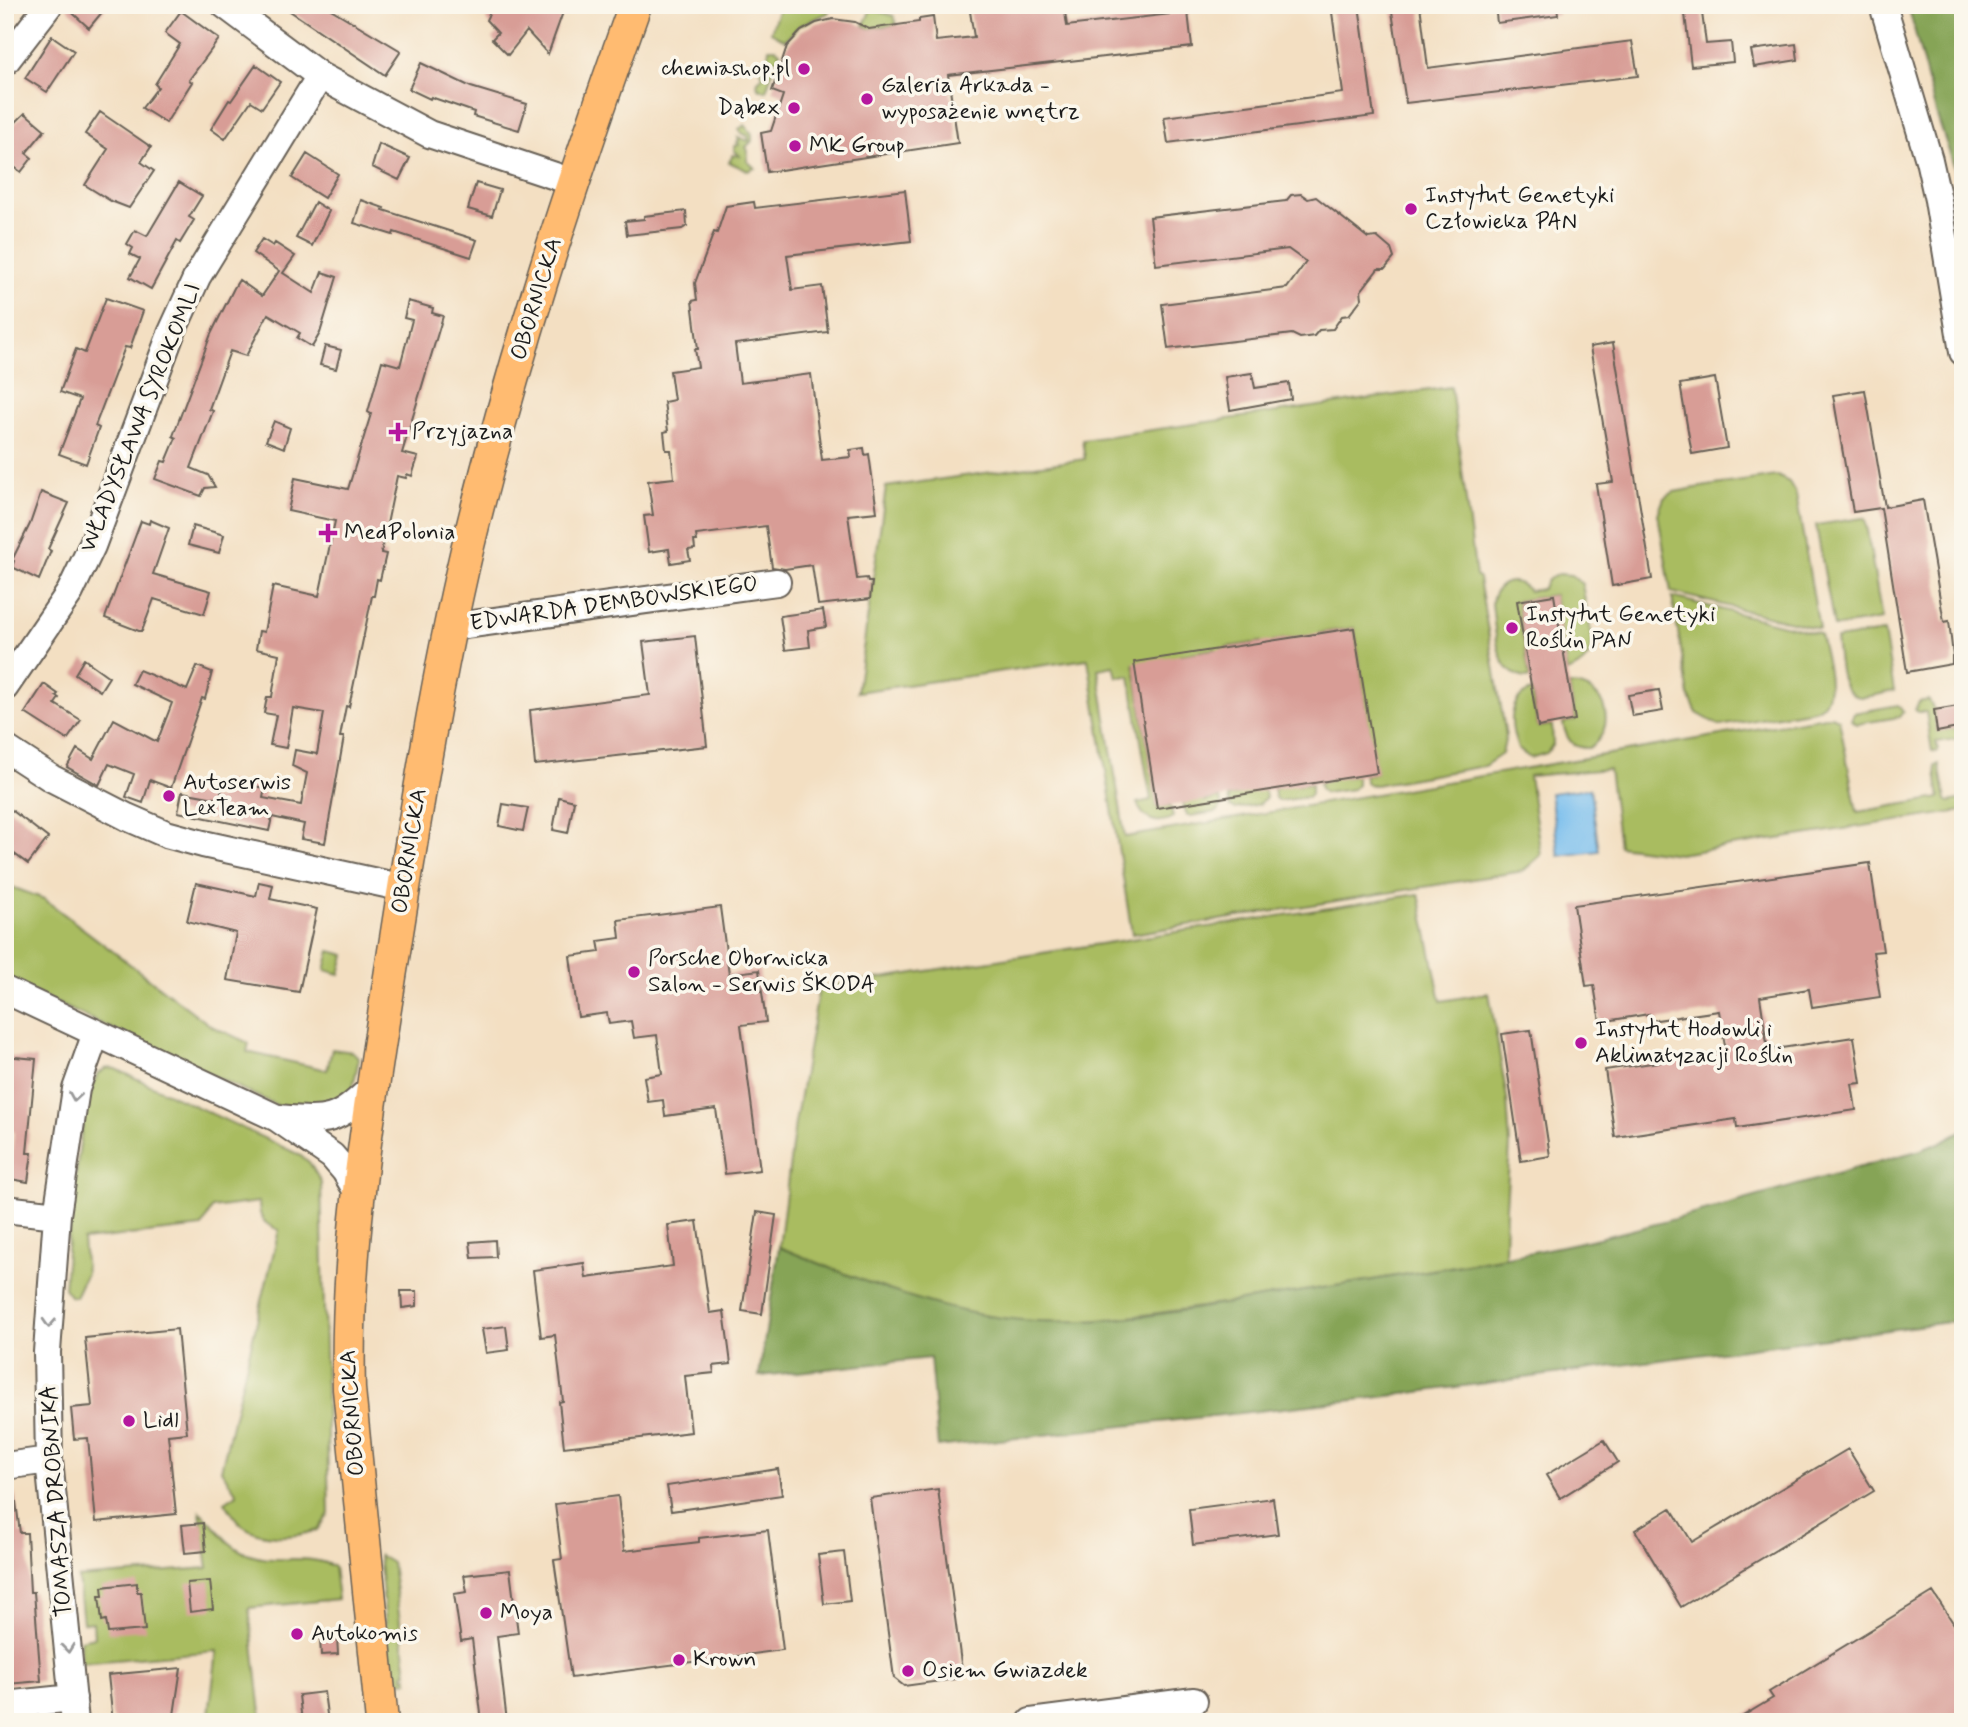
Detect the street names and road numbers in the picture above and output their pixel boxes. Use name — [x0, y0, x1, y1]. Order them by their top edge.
street label: OBORNICKA — [504, 234, 570, 364]
street label: WŁADYSŁAWA SYROKOMLI — [73, 279, 209, 557]
street label: EDWARDA DEMBOWSKIEGO — [468, 569, 760, 639]
street label: OBORNICKA — [385, 786, 435, 916]
street label: OBORNICKA — [334, 1349, 372, 1477]
street label: TOMASZA DROBNIKA — [34, 1384, 80, 1618]

